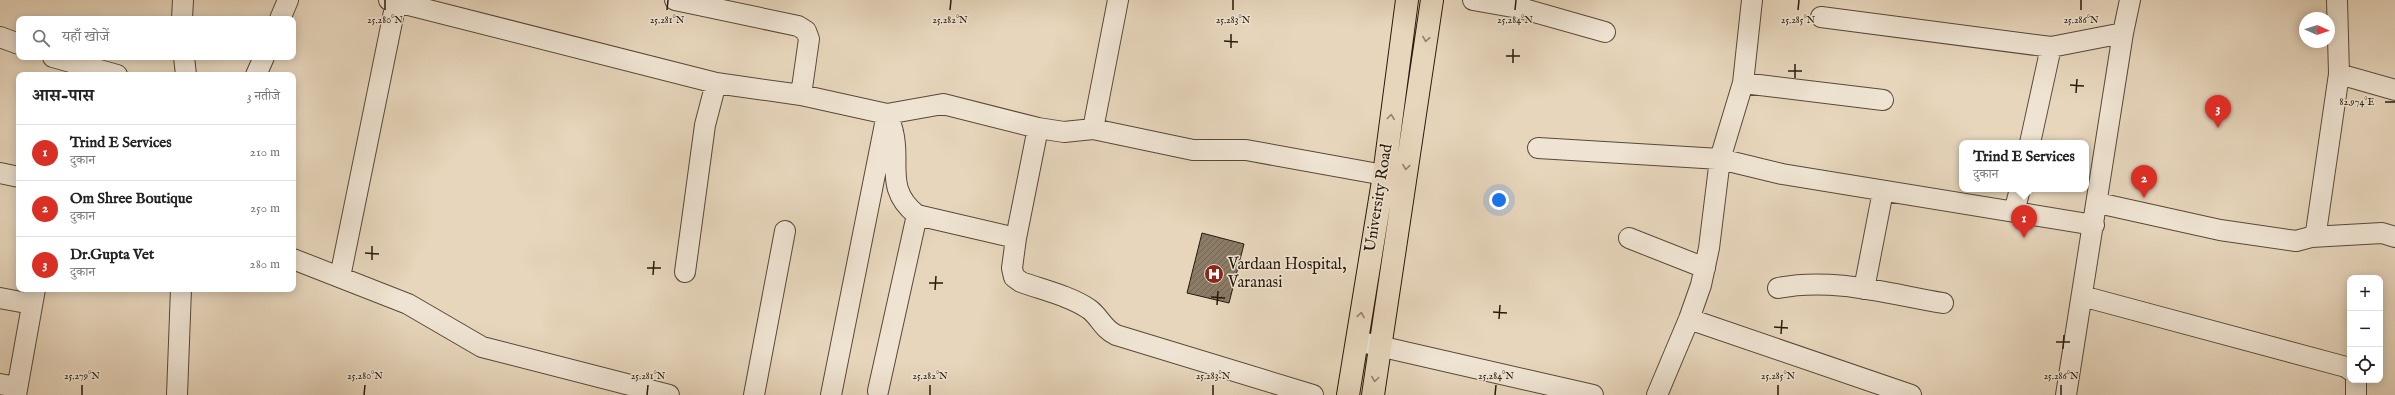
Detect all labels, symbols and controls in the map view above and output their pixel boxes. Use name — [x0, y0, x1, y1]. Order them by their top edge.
north arrow — [2299, 12, 2335, 48]
text: 25.280°N — [367, 14, 403, 27]
text: 25.281°N — [650, 14, 685, 27]
text: 25.282°N — [932, 14, 968, 27]
text: 25.283°N — [1216, 14, 1251, 27]
text: 25.284°N — [1497, 14, 1533, 27]
text: 25.285°N — [1781, 14, 1816, 27]
text: 25.286°N — [2063, 14, 2099, 27]
search box — [16, 16, 296, 60]
icon: search — [30, 27, 52, 49]
text: यहाँ खोजें — [62, 27, 109, 46]
one-way arrow — [1422, 35, 1431, 42]
text: आस-पास — [32, 86, 94, 107]
text: 3 नतीजे — [247, 88, 280, 105]
pin: 3 — [2205, 95, 2231, 128]
text: 82.974°E — [2340, 96, 2374, 109]
one-way arrow — [1386, 114, 1395, 120]
text: Trind E Services — [70, 133, 172, 152]
popup — [1959, 140, 2089, 192]
street label: University Road — [1361, 142, 1397, 253]
text: 1 — [43, 144, 47, 161]
text: 210 m — [250, 144, 280, 161]
text: Trind E Services — [1973, 147, 2075, 166]
text: दुकान — [70, 152, 95, 169]
one-way arrow — [1402, 164, 1411, 170]
pin: 2 — [2131, 165, 2157, 198]
text: दुकान — [1973, 166, 1998, 183]
text: Om Shree Boutique — [70, 189, 192, 208]
your location — [1489, 190, 1509, 210]
text: 2 — [42, 200, 48, 217]
text: 250 m — [250, 200, 280, 217]
pin: 1 — [2011, 205, 2037, 238]
text: दुकान — [70, 208, 95, 225]
text: Dr.Gupta Vet — [70, 245, 154, 264]
place label: Vardaan Hospital, Varanasi — [1227, 255, 1346, 293]
text: 3 — [43, 256, 47, 273]
text: 280 m — [250, 256, 280, 273]
hospital icon: Vardaan Hospital, Varanasi — [1203, 263, 1225, 285]
text: दुकान — [70, 264, 95, 281]
map controls — [2347, 275, 2383, 383]
button: + — [2347, 275, 2383, 311]
button: − — [2347, 311, 2383, 347]
one-way arrow — [1356, 312, 1365, 318]
button: locate — [2347, 347, 2383, 383]
text: 25.279°N — [64, 370, 100, 383]
text: 25.280°N — [347, 370, 383, 383]
text: 25.281°N — [631, 370, 666, 383]
text: 25.282°N — [912, 370, 948, 383]
text: 25.283°N — [1196, 370, 1231, 383]
text: 25.284°N — [1478, 370, 1514, 383]
text: 25.285°N — [1761, 370, 1796, 383]
text: 25.286°N — [2043, 370, 2079, 383]
one-way arrow — [1371, 376, 1380, 382]

